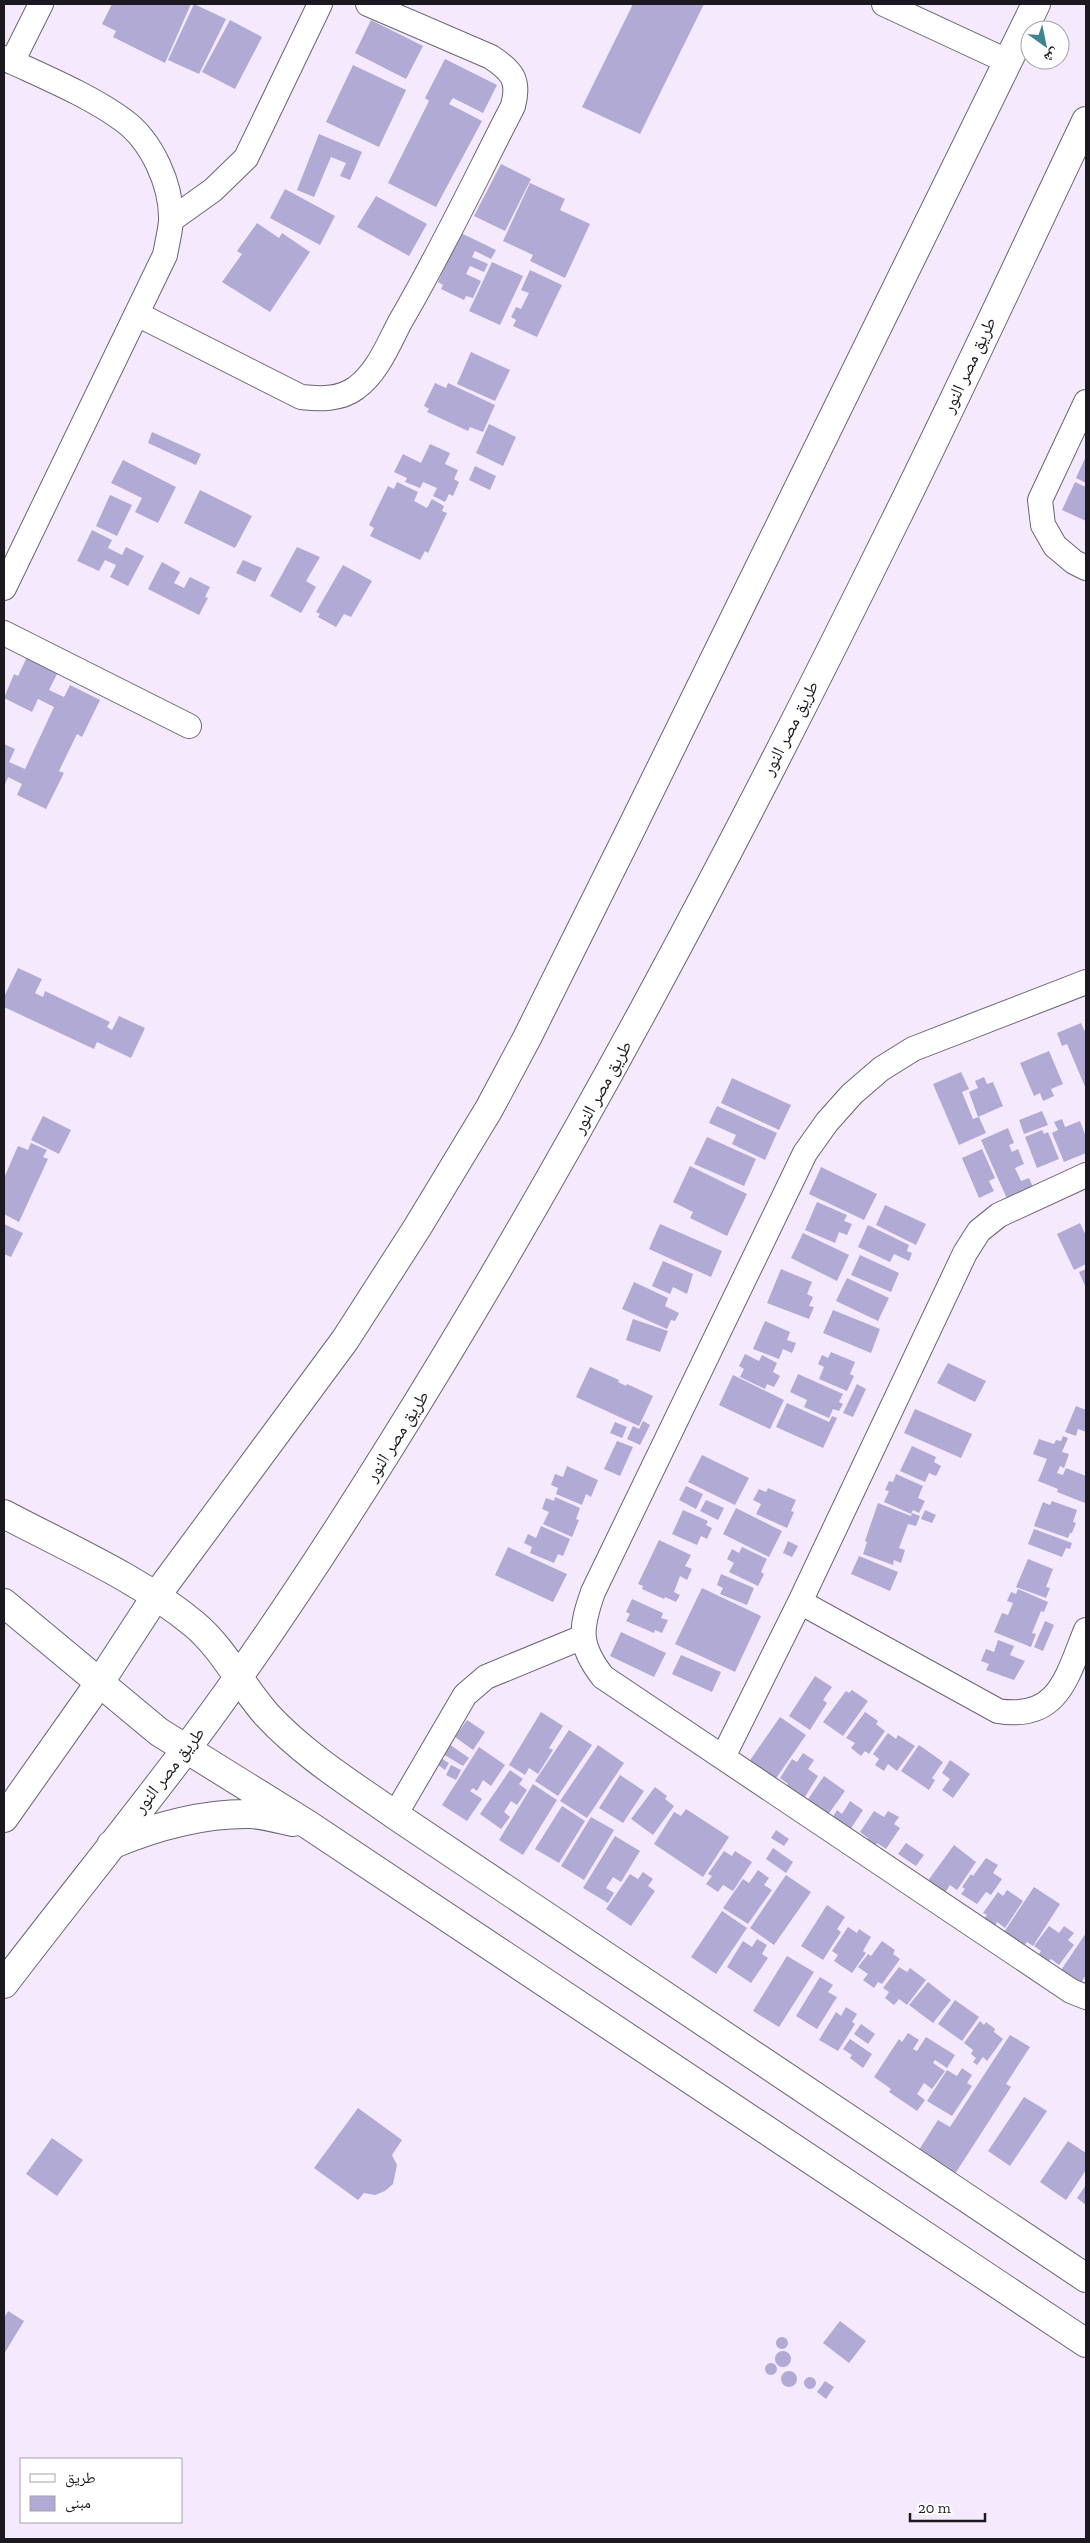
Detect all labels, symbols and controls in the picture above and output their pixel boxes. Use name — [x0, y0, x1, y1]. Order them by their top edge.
north arrow — [1020, 20, 1070, 70]
text: ش — [1041, 44, 1063, 67]
street label: طريق مصر النور — [937, 314, 1001, 417]
street label: طريق مصر النور — [756, 677, 823, 780]
street label: طريق مصر النور — [567, 1037, 637, 1138]
street label: طريق مصر النور — [360, 1386, 434, 1486]
street label: طريق مصر النور — [128, 1723, 209, 1818]
legend — [20, 2458, 182, 2523]
text: طريق — [65, 2469, 96, 2488]
scale bar — [910, 2490, 985, 2522]
text: مبنى — [65, 2494, 91, 2513]
text: 20 m — [918, 2499, 951, 2517]

